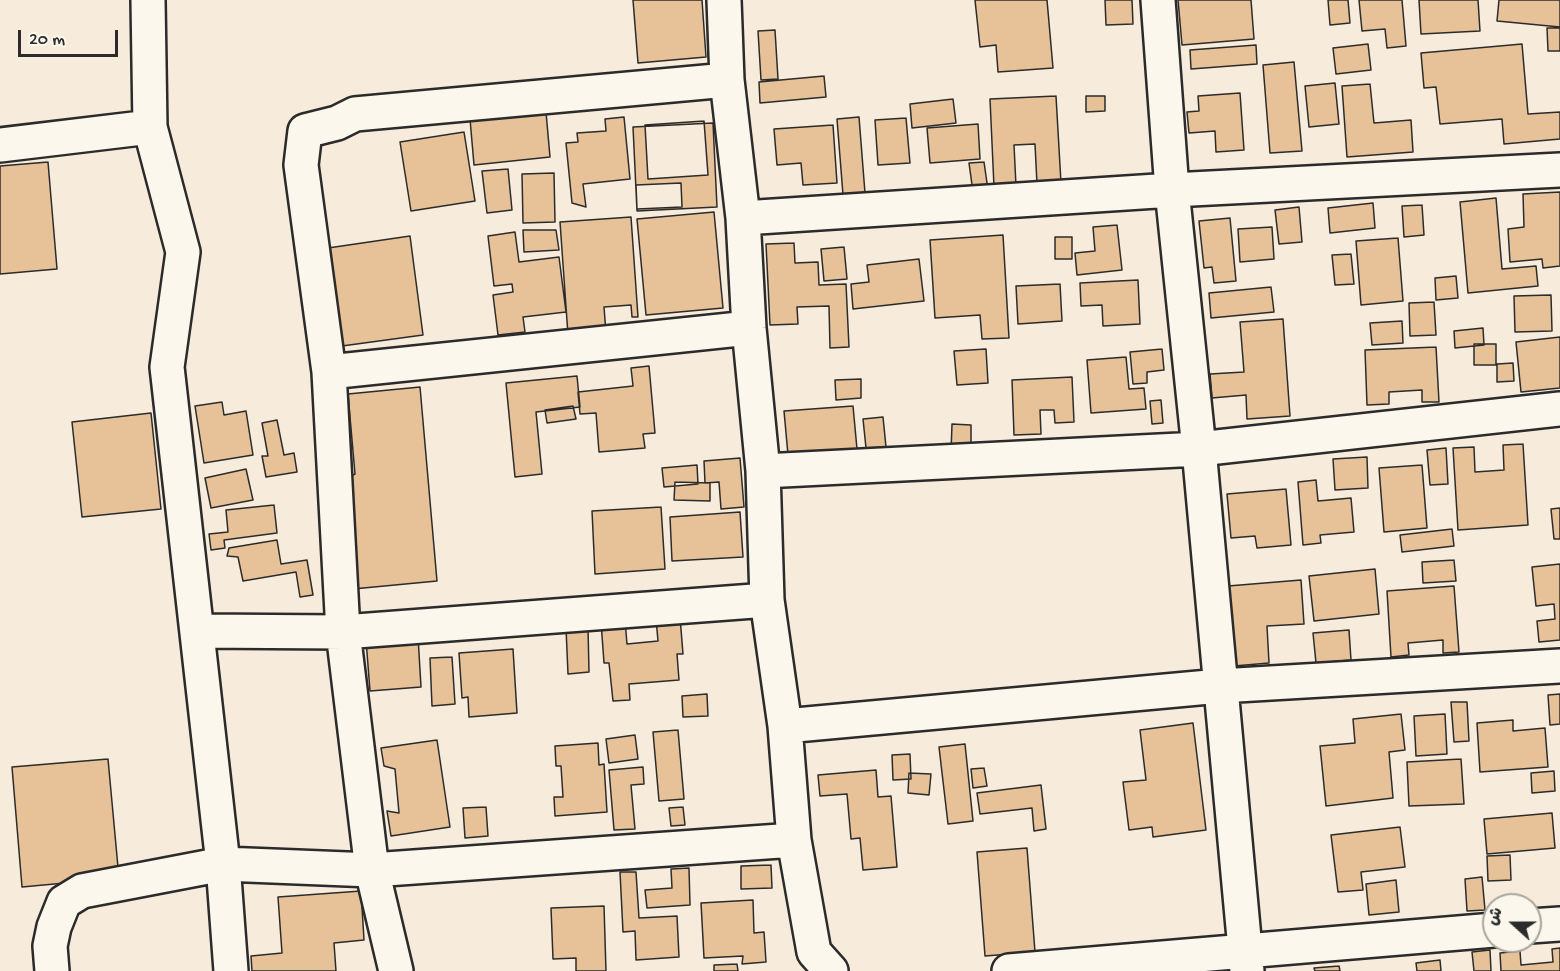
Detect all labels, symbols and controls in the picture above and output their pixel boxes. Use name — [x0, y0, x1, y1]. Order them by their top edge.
scale bar — [21, 18, 122, 56]
text: 20 m — [29, 30, 65, 51]
north arrow — [1482, 893, 1542, 953]
text: ش — [1485, 905, 1509, 929]

